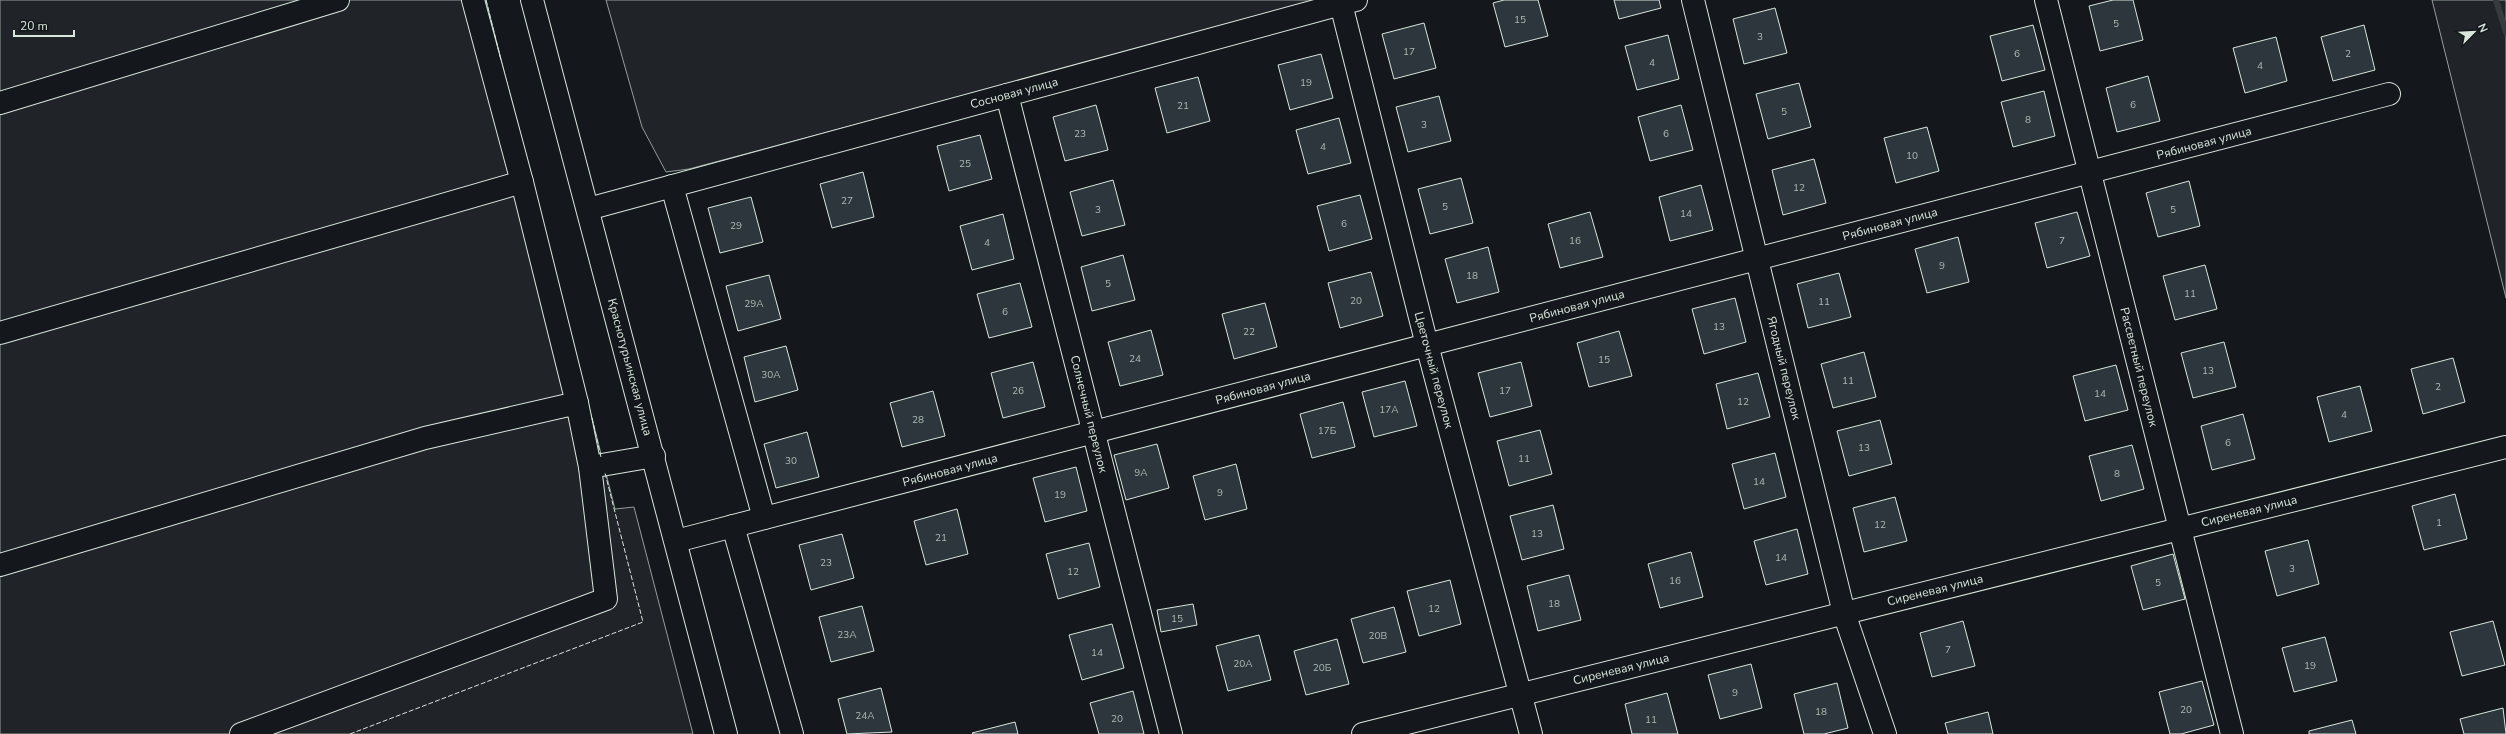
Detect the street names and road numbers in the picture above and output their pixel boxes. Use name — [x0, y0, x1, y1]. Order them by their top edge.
street label: Сосновая улица — [968, 74, 1060, 112]
street label: Рябиновая улица — [2155, 123, 2253, 163]
street label: Рябиновая улица — [1841, 204, 1939, 244]
street label: Рябиновая улица — [1528, 286, 1626, 326]
street label: Краснотурьинская улица — [604, 297, 656, 437]
street label: Рассветный переулок — [2116, 306, 2162, 429]
street label: Цветочный переулок — [1411, 310, 1457, 431]
street label: Ягодный переулок — [1763, 315, 1805, 422]
street label: Солнечный переулок — [1067, 354, 1112, 475]
street label: Рябиновая улица — [1214, 368, 1312, 408]
street label: Рябиновая улица — [901, 450, 999, 490]
street label: Сиреневая улица — [2199, 491, 2299, 531]
street label: Сиреневая улица — [1885, 570, 1985, 610]
street label: Сиреневая улица — [1571, 649, 1671, 689]

